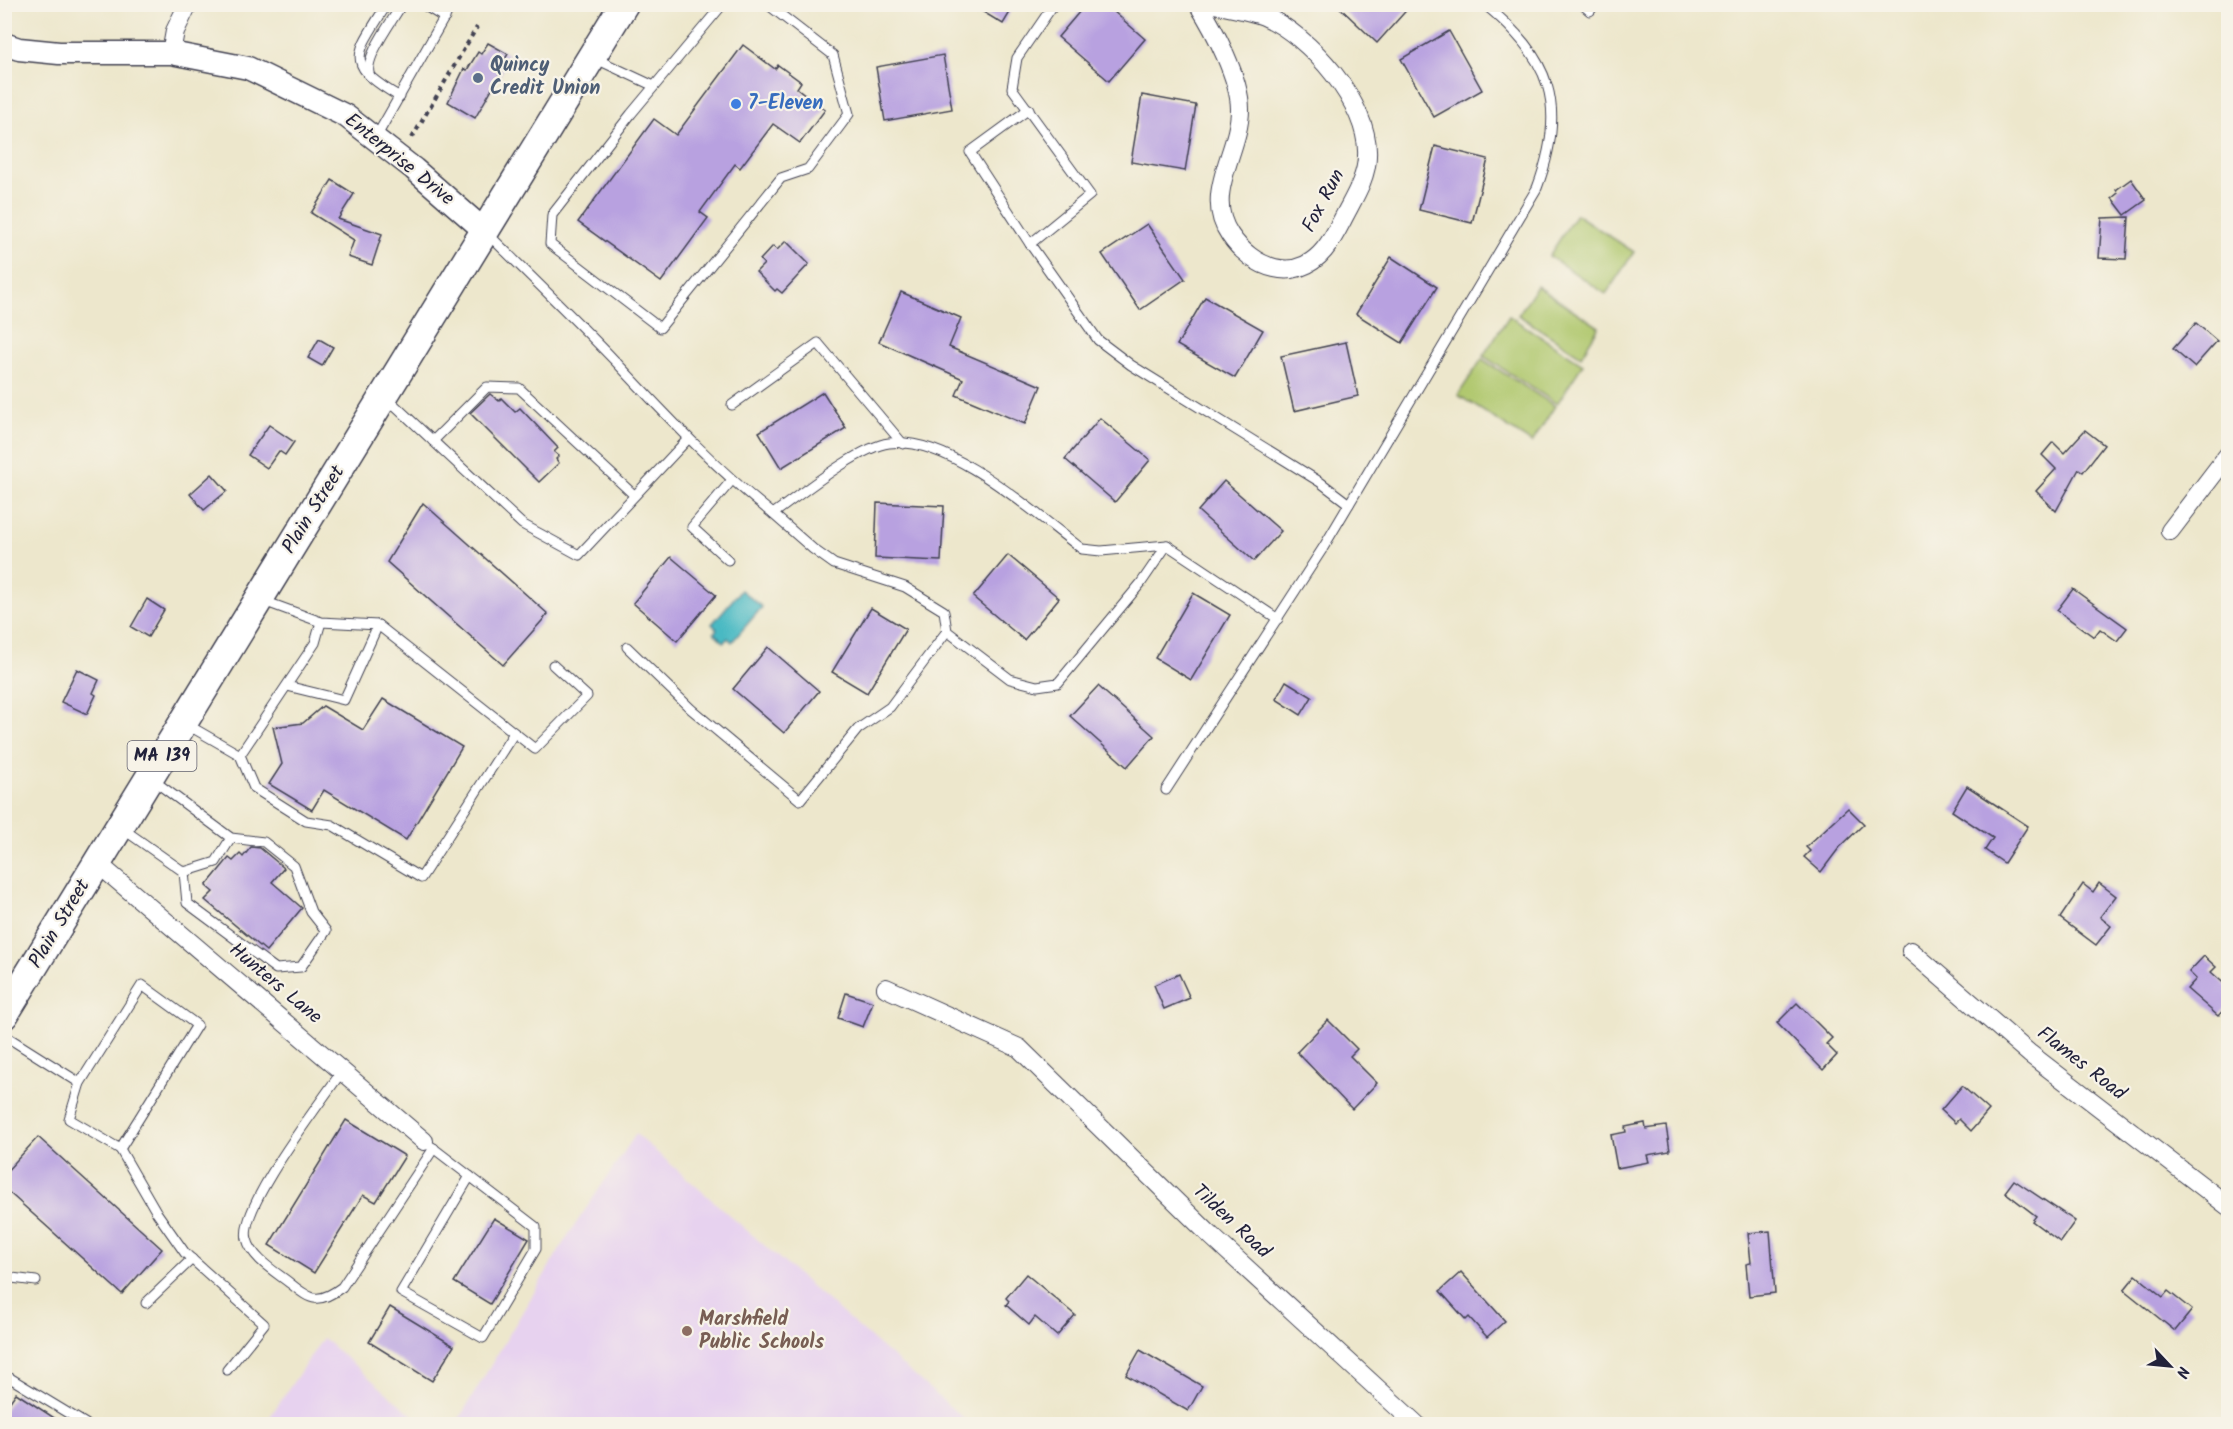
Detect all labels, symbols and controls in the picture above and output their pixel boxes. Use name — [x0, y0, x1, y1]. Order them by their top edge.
place label: Quincy Credit Union — [490, 50, 600, 105]
marker: Quincy Credit Union — [471, 71, 485, 85]
place label: 7-Eleven — [748, 88, 823, 120]
marker: 7-Eleven — [729, 97, 743, 111]
street label: Enterprise Drive — [337, 105, 461, 215]
street label: Fox Run — [1294, 163, 1354, 239]
street label: Plain Street — [274, 459, 354, 561]
road number: MA 139 — [128, 741, 196, 771]
street label: Plain Street — [21, 873, 99, 975]
street label: Hunters Lane — [221, 935, 329, 1033]
street label: Flames Road — [2029, 1019, 2134, 1110]
street label: Tilden Road — [1184, 1177, 1279, 1268]
place label: Marshfield Public Schools — [699, 1304, 825, 1359]
marker: Marshfield Public Schools — [680, 1324, 694, 1338]
north arrow — [2140, 1336, 2200, 1396]
text: N — [2169, 1362, 2196, 1382]

